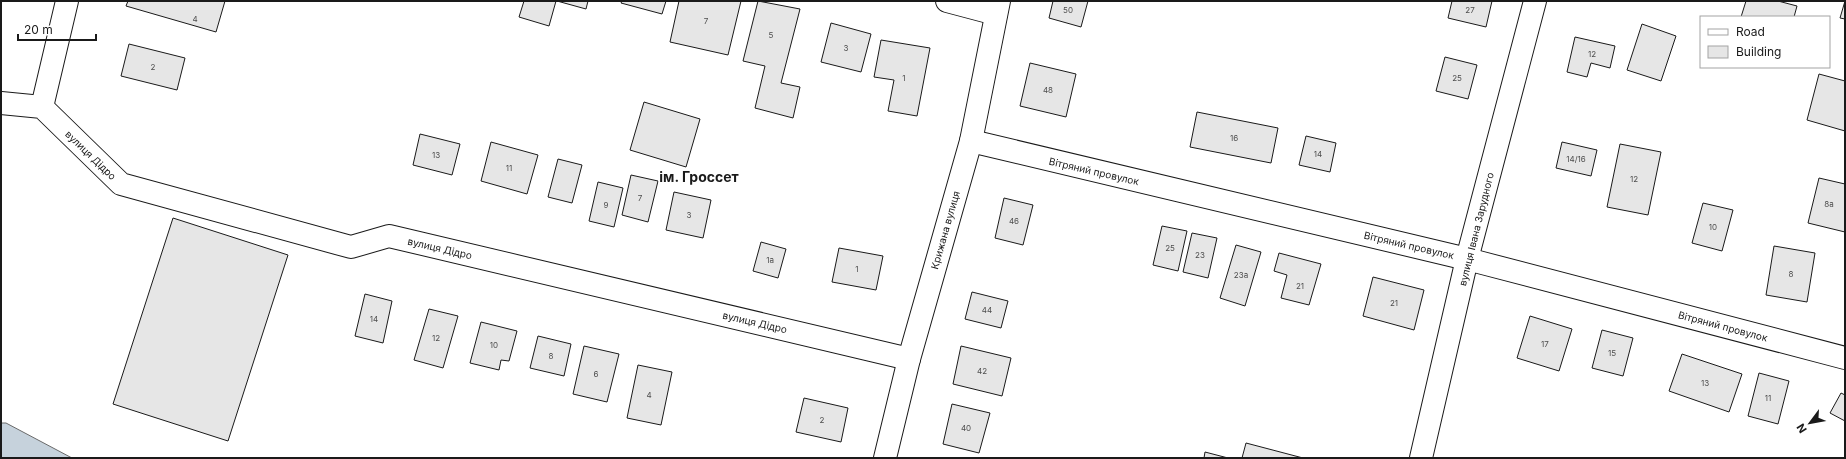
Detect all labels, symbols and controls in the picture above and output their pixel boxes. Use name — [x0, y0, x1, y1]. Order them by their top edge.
house number: 50 — [1063, 5, 1073, 15]
house number: 27 — [1465, 5, 1475, 15]
house number: 4 — [192, 14, 198, 24]
scale bar — [18, 16, 96, 42]
house number: 7 — [704, 16, 709, 26]
legend — [1700, 16, 1830, 68]
text: 20 m — [24, 22, 53, 37]
text: Road — [1736, 24, 1765, 39]
house number: 5 — [769, 30, 774, 40]
house number: 3 — [844, 43, 849, 53]
text: Building — [1736, 44, 1781, 59]
house number: 12 — [1588, 49, 1596, 59]
house number: 2 — [151, 62, 156, 72]
house number: 1 — [902, 73, 906, 83]
house number: 25 — [1452, 73, 1462, 83]
house number: 48 — [1043, 85, 1053, 95]
street label: вулиця Дідро — [63, 128, 119, 182]
house number: 16 — [1230, 133, 1238, 143]
house number: 14 — [1314, 149, 1322, 159]
house number: 13 — [432, 150, 440, 160]
house number: 14/16 — [1566, 154, 1586, 164]
street label: Вітряний провулок — [1048, 155, 1141, 187]
house number: 11 — [506, 163, 512, 173]
district label: ім. Гроссет — [659, 168, 739, 185]
street label: вулиця Івана Зарудного — [1456, 171, 1496, 287]
house number: 12 — [1630, 174, 1638, 184]
street label: Крижана вулиця — [928, 190, 962, 270]
house number: 7 — [638, 193, 643, 203]
house number: 8а — [1824, 199, 1834, 209]
house number: 9 — [604, 200, 609, 210]
house number: 3 — [687, 210, 692, 220]
house number: 46 — [1009, 216, 1019, 226]
house number: 10 — [1709, 222, 1717, 232]
street label: Вітряний провулок — [1363, 229, 1456, 261]
street label: вулиця Дідро — [407, 235, 473, 261]
house number: 25 — [1165, 243, 1175, 253]
house number: 23 — [1195, 250, 1205, 260]
house number: 1а — [766, 255, 774, 265]
house number: 1 — [855, 264, 859, 274]
house number: 8 — [1789, 269, 1794, 279]
house number: 23а — [1234, 270, 1248, 280]
house number: 21 — [1296, 281, 1304, 291]
house number: 21 — [1390, 298, 1398, 308]
house number: 44 — [982, 305, 992, 315]
street label: Вітряний провулок — [1677, 308, 1770, 344]
street label: вулиця Дідро — [722, 309, 788, 335]
house number: 14 — [370, 314, 378, 324]
house number: 12 — [432, 333, 440, 343]
house number: 17 — [1541, 339, 1549, 349]
house number: 10 — [490, 340, 498, 350]
house number: 15 — [1608, 348, 1616, 358]
house number: 8 — [549, 351, 554, 361]
house number: 42 — [977, 366, 987, 376]
house number: 6 — [594, 369, 599, 379]
house number: 13 — [1701, 378, 1709, 388]
house number: 4 — [646, 390, 652, 400]
house number: 11 — [1765, 393, 1771, 403]
north arrow — [1790, 403, 1830, 443]
house number: 2 — [820, 415, 825, 425]
text: N — [1793, 421, 1810, 436]
house number: 40 — [961, 423, 971, 433]

